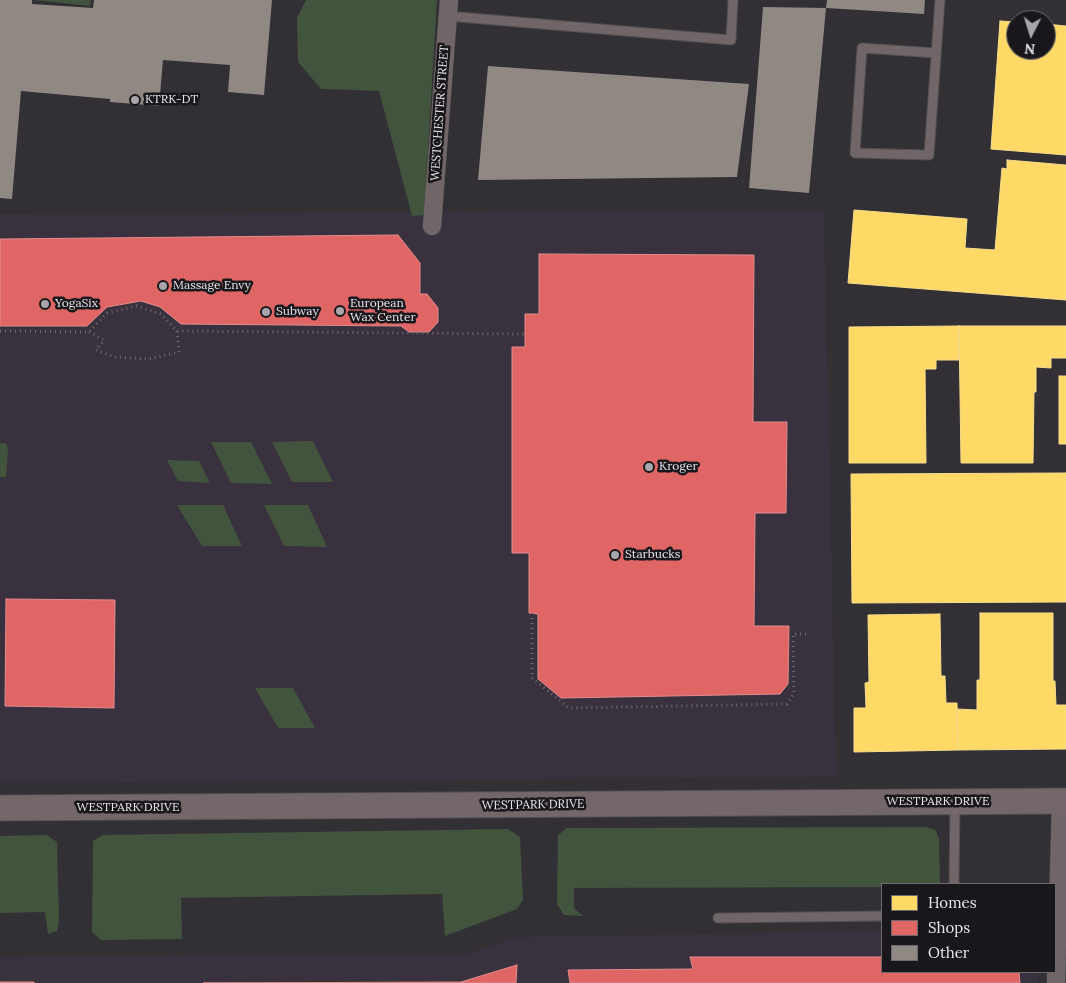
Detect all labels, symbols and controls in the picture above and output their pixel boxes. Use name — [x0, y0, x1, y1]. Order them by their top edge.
north arrow — [1006, 10, 1056, 60]
text: N — [1024, 40, 1036, 58]
street label: WESTCHESTER STREET — [428, 44, 452, 182]
place label: KTRK-DT — [145, 93, 198, 107]
marker: KTRK-DT — [129, 94, 141, 106]
place label: Massage Envy — [173, 279, 251, 293]
marker: Massage Envy — [157, 280, 169, 292]
place label: YogaSix — [55, 297, 98, 311]
place label: European Wax Center — [350, 297, 416, 325]
marker: YogaSix — [39, 298, 51, 310]
place label: Subway — [276, 305, 319, 319]
marker: European Wax Center — [334, 305, 346, 317]
marker: Subway — [260, 306, 272, 318]
place label: Kroger — [659, 460, 698, 474]
marker: Kroger — [643, 461, 655, 473]
place label: Starbucks — [625, 548, 680, 562]
marker: Starbucks — [609, 549, 621, 561]
street label: WESTPARK DRIVE — [887, 795, 989, 809]
street label: WESTPARK DRIVE — [481, 797, 585, 813]
street label: WESTPARK DRIVE — [77, 801, 179, 815]
legend — [881, 883, 1056, 973]
text: Homes — [928, 893, 977, 912]
text: Shops — [928, 918, 970, 937]
text: Other — [928, 943, 969, 962]

